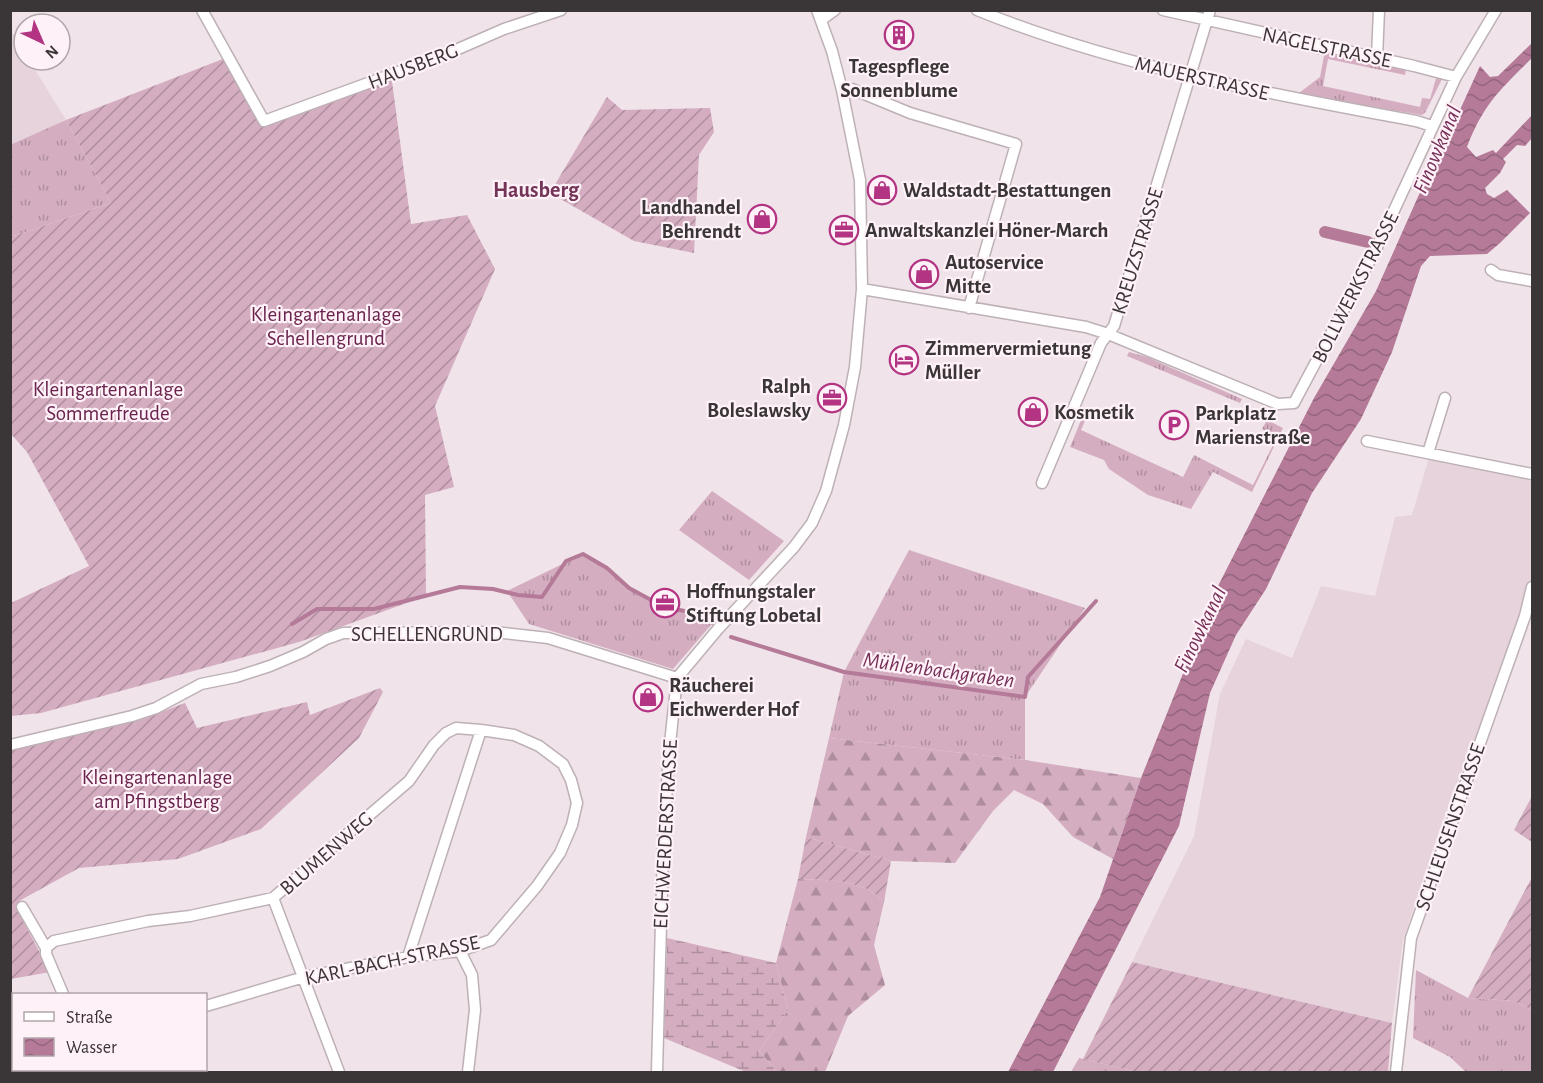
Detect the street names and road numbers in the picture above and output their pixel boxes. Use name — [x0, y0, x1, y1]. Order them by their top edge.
street label: NAGELSTRASSE — [1261, 24, 1393, 71]
street label: HAUSBERG — [365, 40, 461, 93]
street label: MAUERSTRASSE — [1133, 53, 1271, 104]
street label: KREUZSTRASSE — [1108, 185, 1167, 317]
street label: BOLLWERKSTRASSE — [1308, 208, 1403, 366]
street label: SCHELLENGRUND — [351, 624, 503, 645]
street label: EICHWERDERSTRASSE — [650, 739, 681, 929]
street label: SCHLEUSENSTRASSE — [1412, 741, 1489, 913]
street label: BLUMENWEG — [276, 808, 377, 899]
street label: KARL-BACH-STRASSE — [303, 932, 481, 989]

